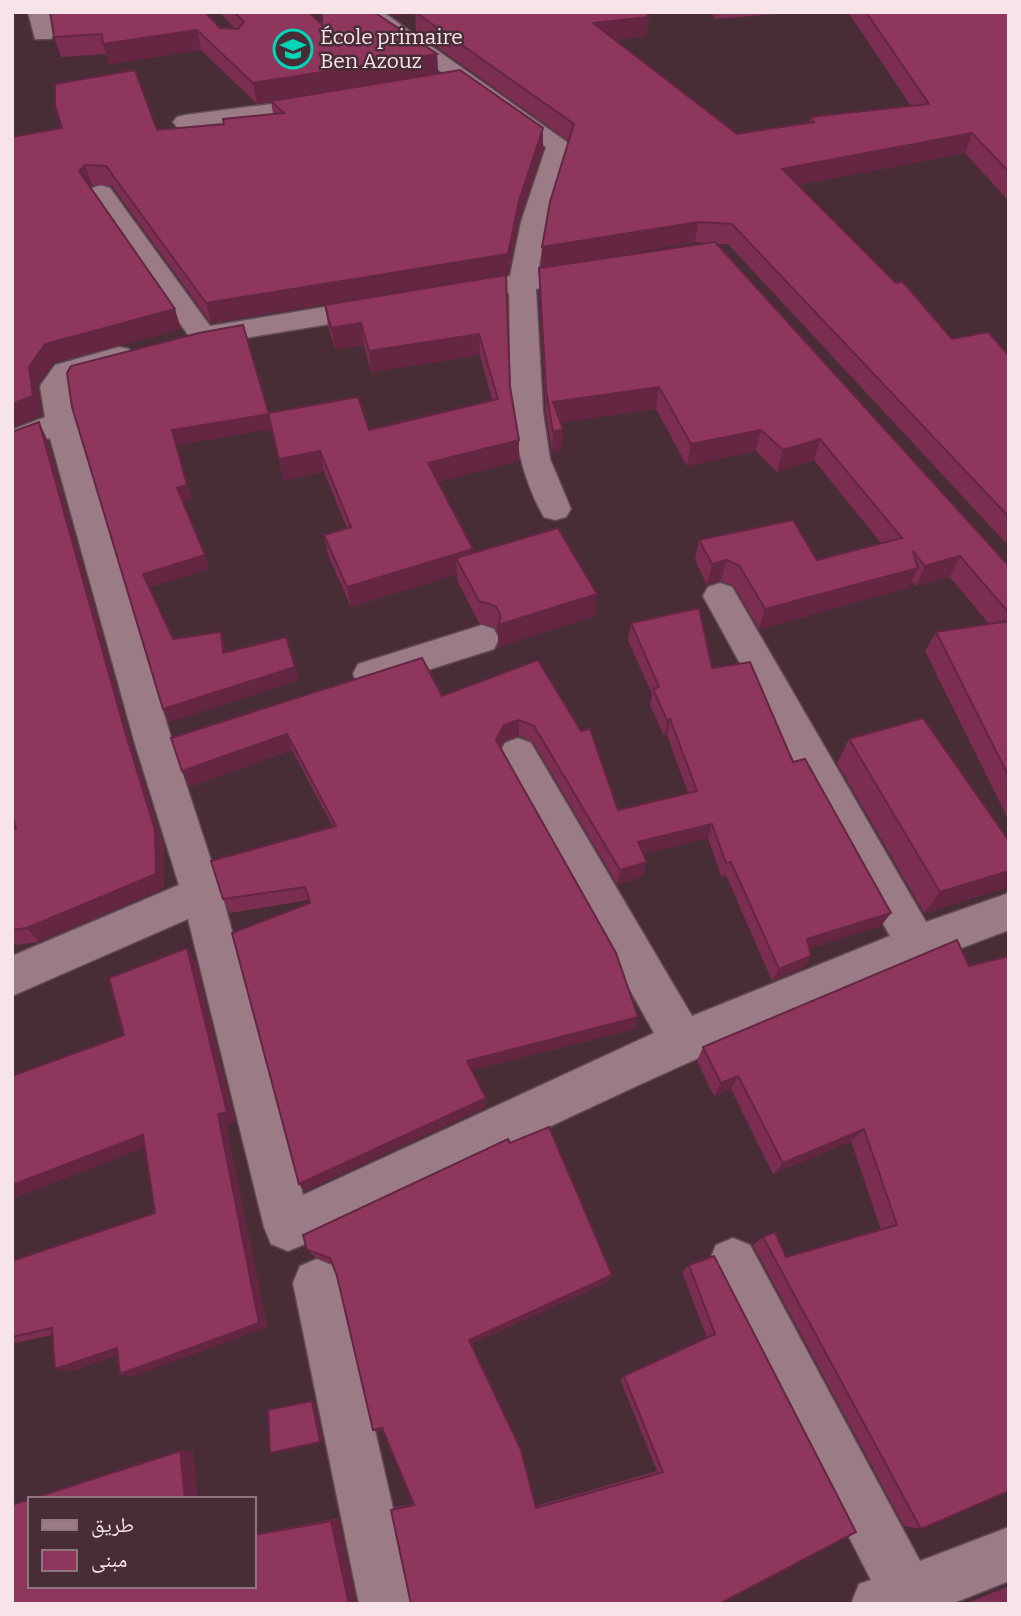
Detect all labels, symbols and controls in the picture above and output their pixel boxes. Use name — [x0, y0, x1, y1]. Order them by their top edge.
place label: École primaire Ben Azouz — [320, 24, 463, 74]
school or university icon: École primaire Ben Azouz — [272, 28, 314, 70]
legend — [28, 1497, 256, 1588]
text: طريق — [91, 1512, 134, 1538]
text: مبنى — [91, 1547, 127, 1573]

